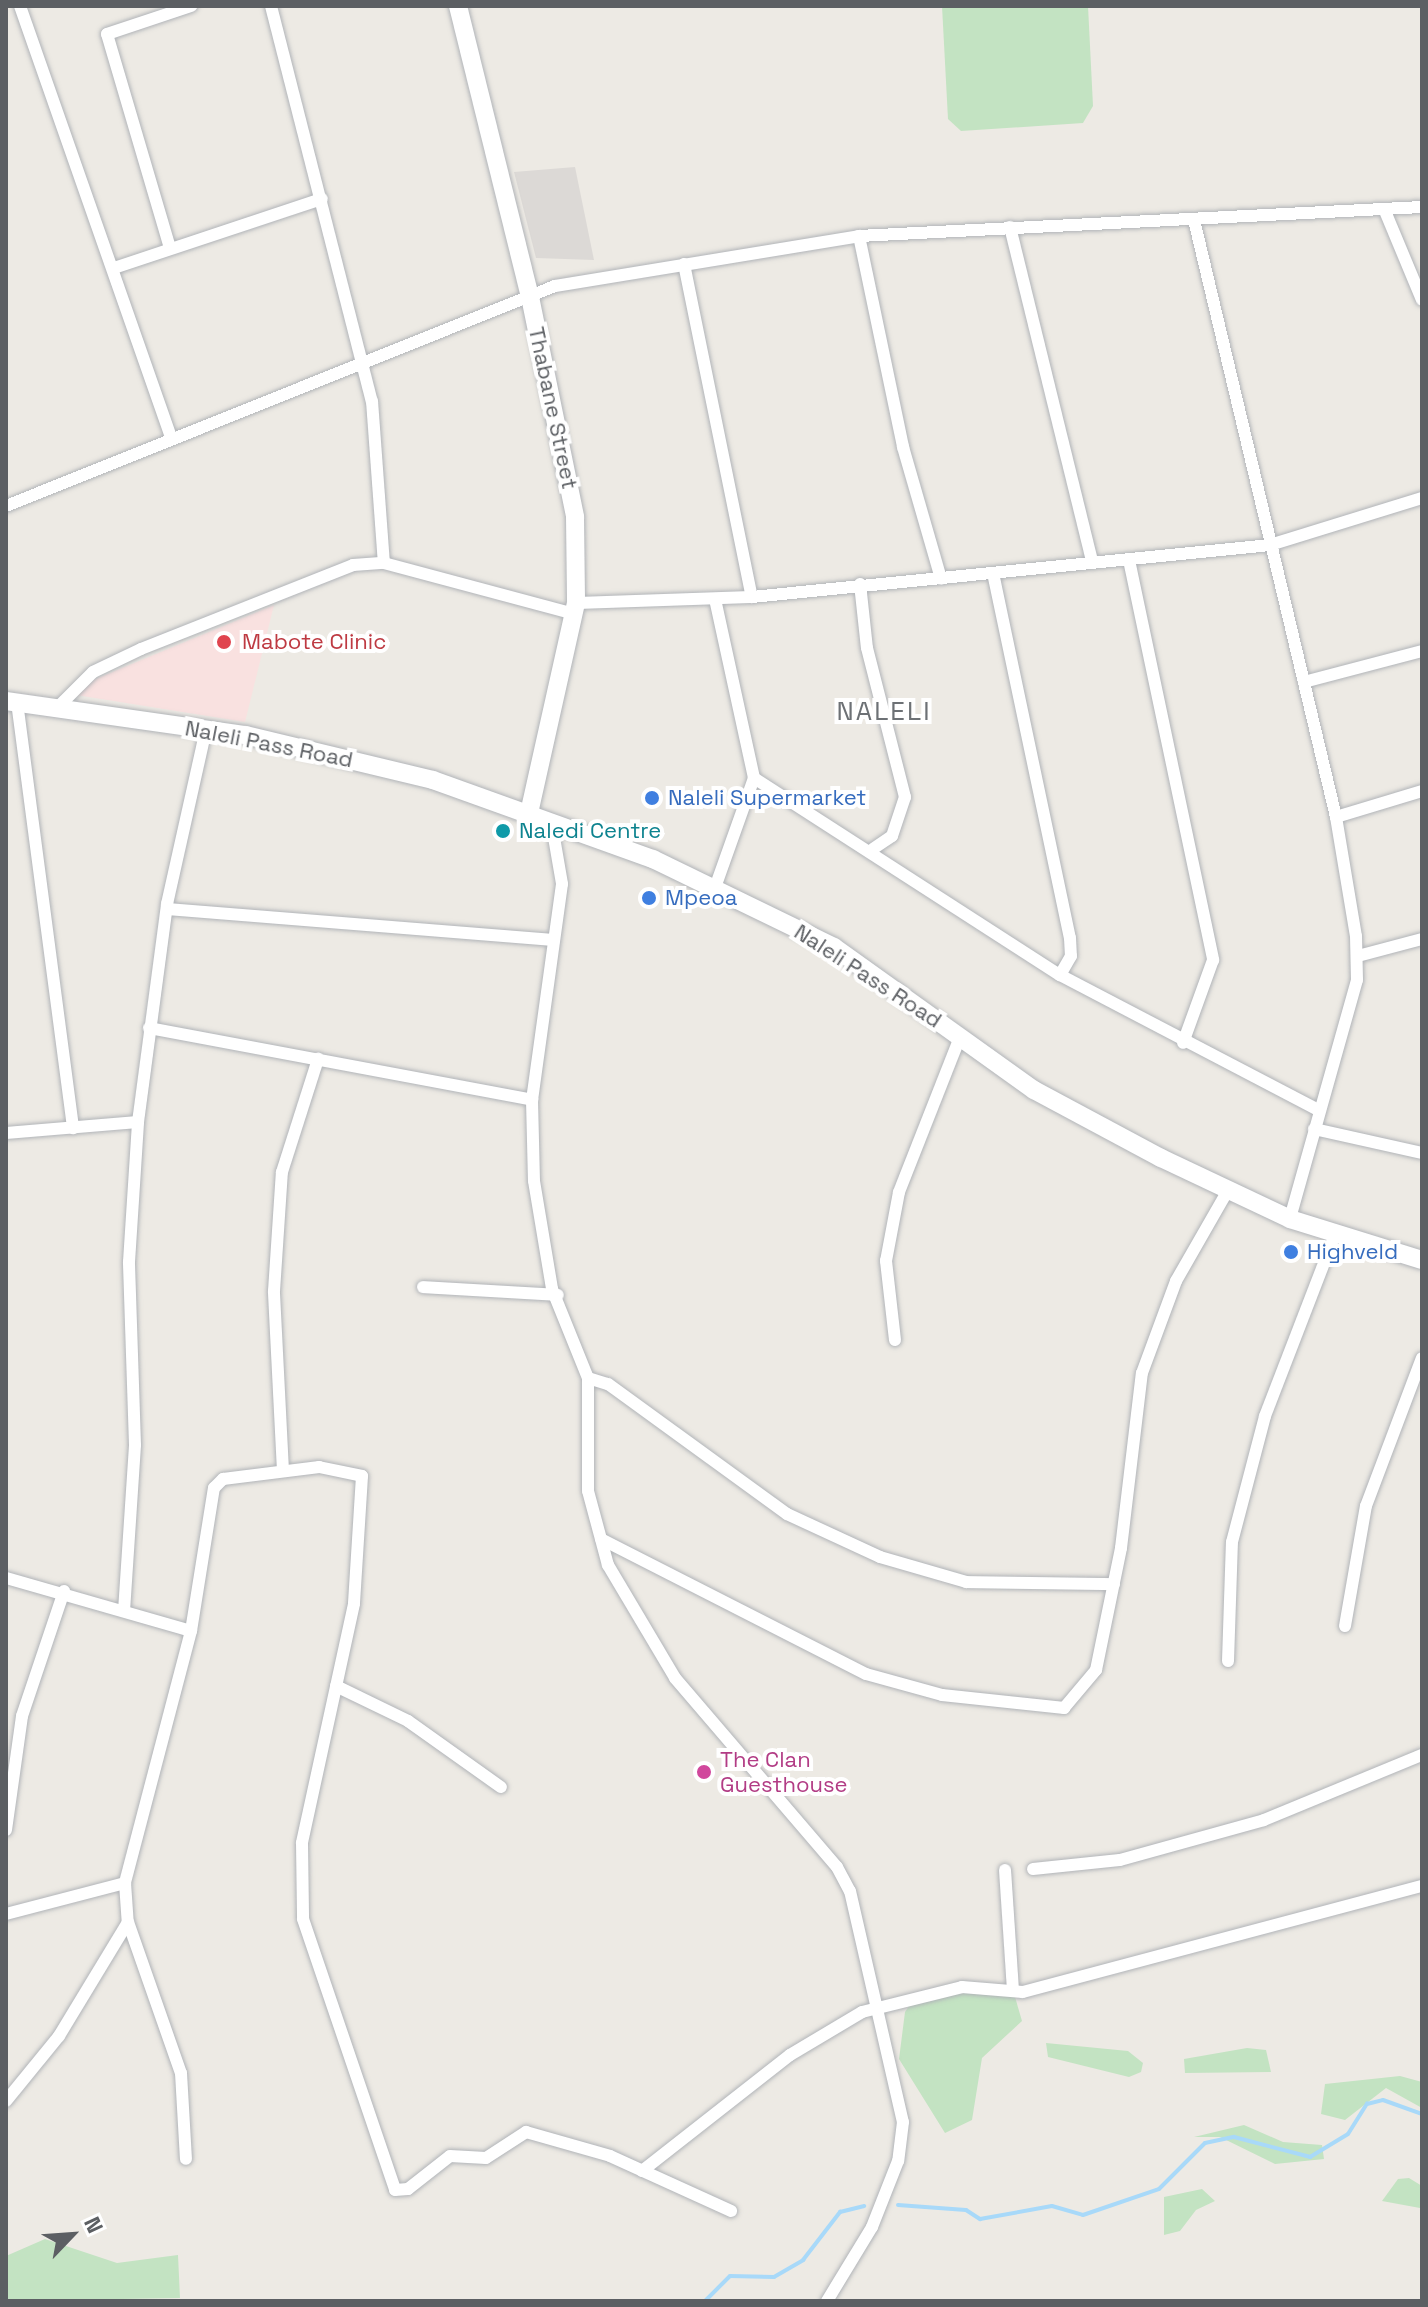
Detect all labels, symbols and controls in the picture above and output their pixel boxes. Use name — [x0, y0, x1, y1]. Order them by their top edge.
street label: Thabane Street — [523, 324, 583, 492]
place label: Mabote Clinic — [242, 629, 386, 655]
marker: Mabote Clinic — [213, 631, 235, 653]
district label: NALELI — [836, 696, 932, 728]
street label: Naleli Pass Road — [183, 715, 355, 773]
place label: Naleli Supermarket — [668, 785, 866, 811]
marker: Naleli Supermarket — [643, 789, 661, 807]
place label: Naledi Centre — [519, 818, 661, 844]
marker: Naledi Centre — [494, 822, 512, 840]
place label: Mpeoa — [665, 885, 737, 911]
marker: Mpeoa — [640, 889, 658, 907]
street label: Naleli Pass Road — [789, 919, 947, 1033]
place label: Highveld — [1307, 1239, 1398, 1265]
marker: Highveld — [1282, 1243, 1300, 1261]
place label: The Clan Guesthouse — [720, 1746, 848, 1798]
marker: The Clan Guesthouse — [695, 1763, 713, 1781]
north arrow — [32, 2195, 112, 2275]
text: N — [78, 2212, 110, 2237]

